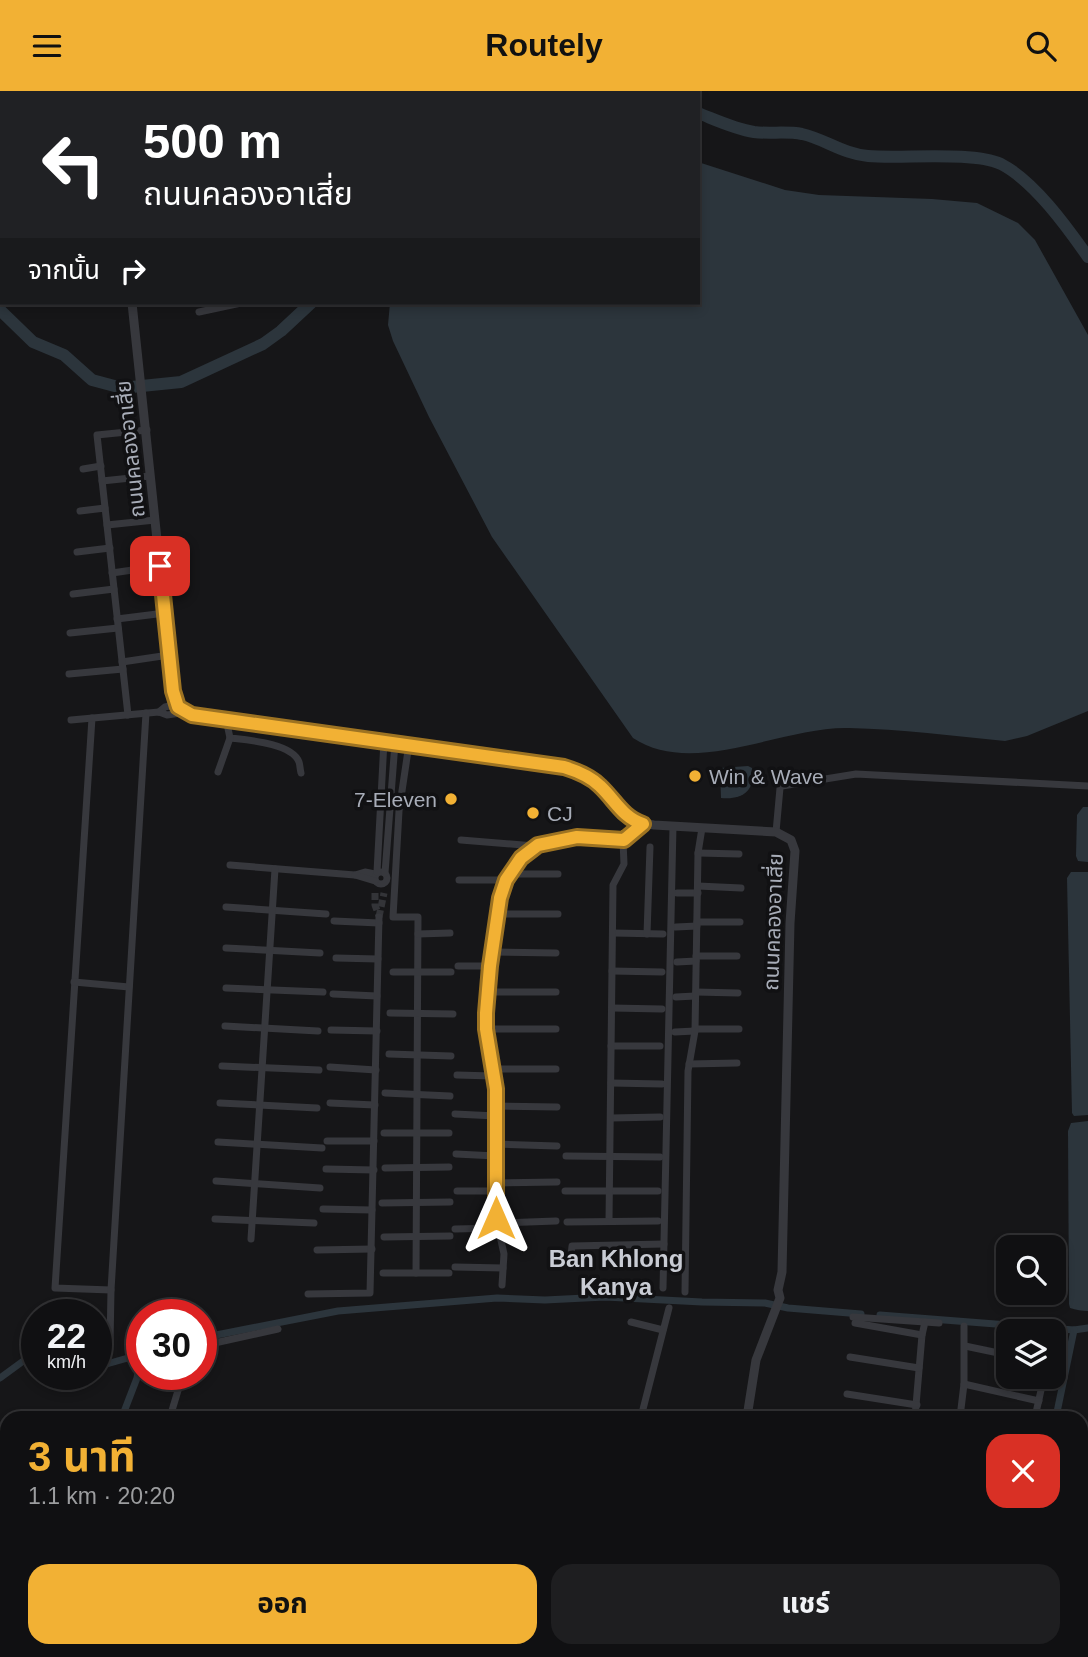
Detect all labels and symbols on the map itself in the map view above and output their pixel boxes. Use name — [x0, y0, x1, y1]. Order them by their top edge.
street label: ถนนคลองอาเสี่ย — [108, 379, 149, 519]
pin — [130, 536, 190, 596]
place label: Win & Wave — [709, 765, 824, 788]
marker: Win & Wave — [687, 768, 703, 784]
place label: 7-Eleven — [354, 788, 437, 811]
marker: 7-Eleven — [443, 791, 459, 807]
place label: CJ — [547, 802, 573, 825]
marker: CJ — [525, 805, 541, 821]
street label: ถนนคลองอาเสี่ย — [756, 853, 787, 991]
position arrow — [459, 1181, 533, 1255]
district label: Ban Khlong Kanya — [549, 1245, 683, 1300]
speed limit sign: 30 — [126, 1299, 217, 1390]

